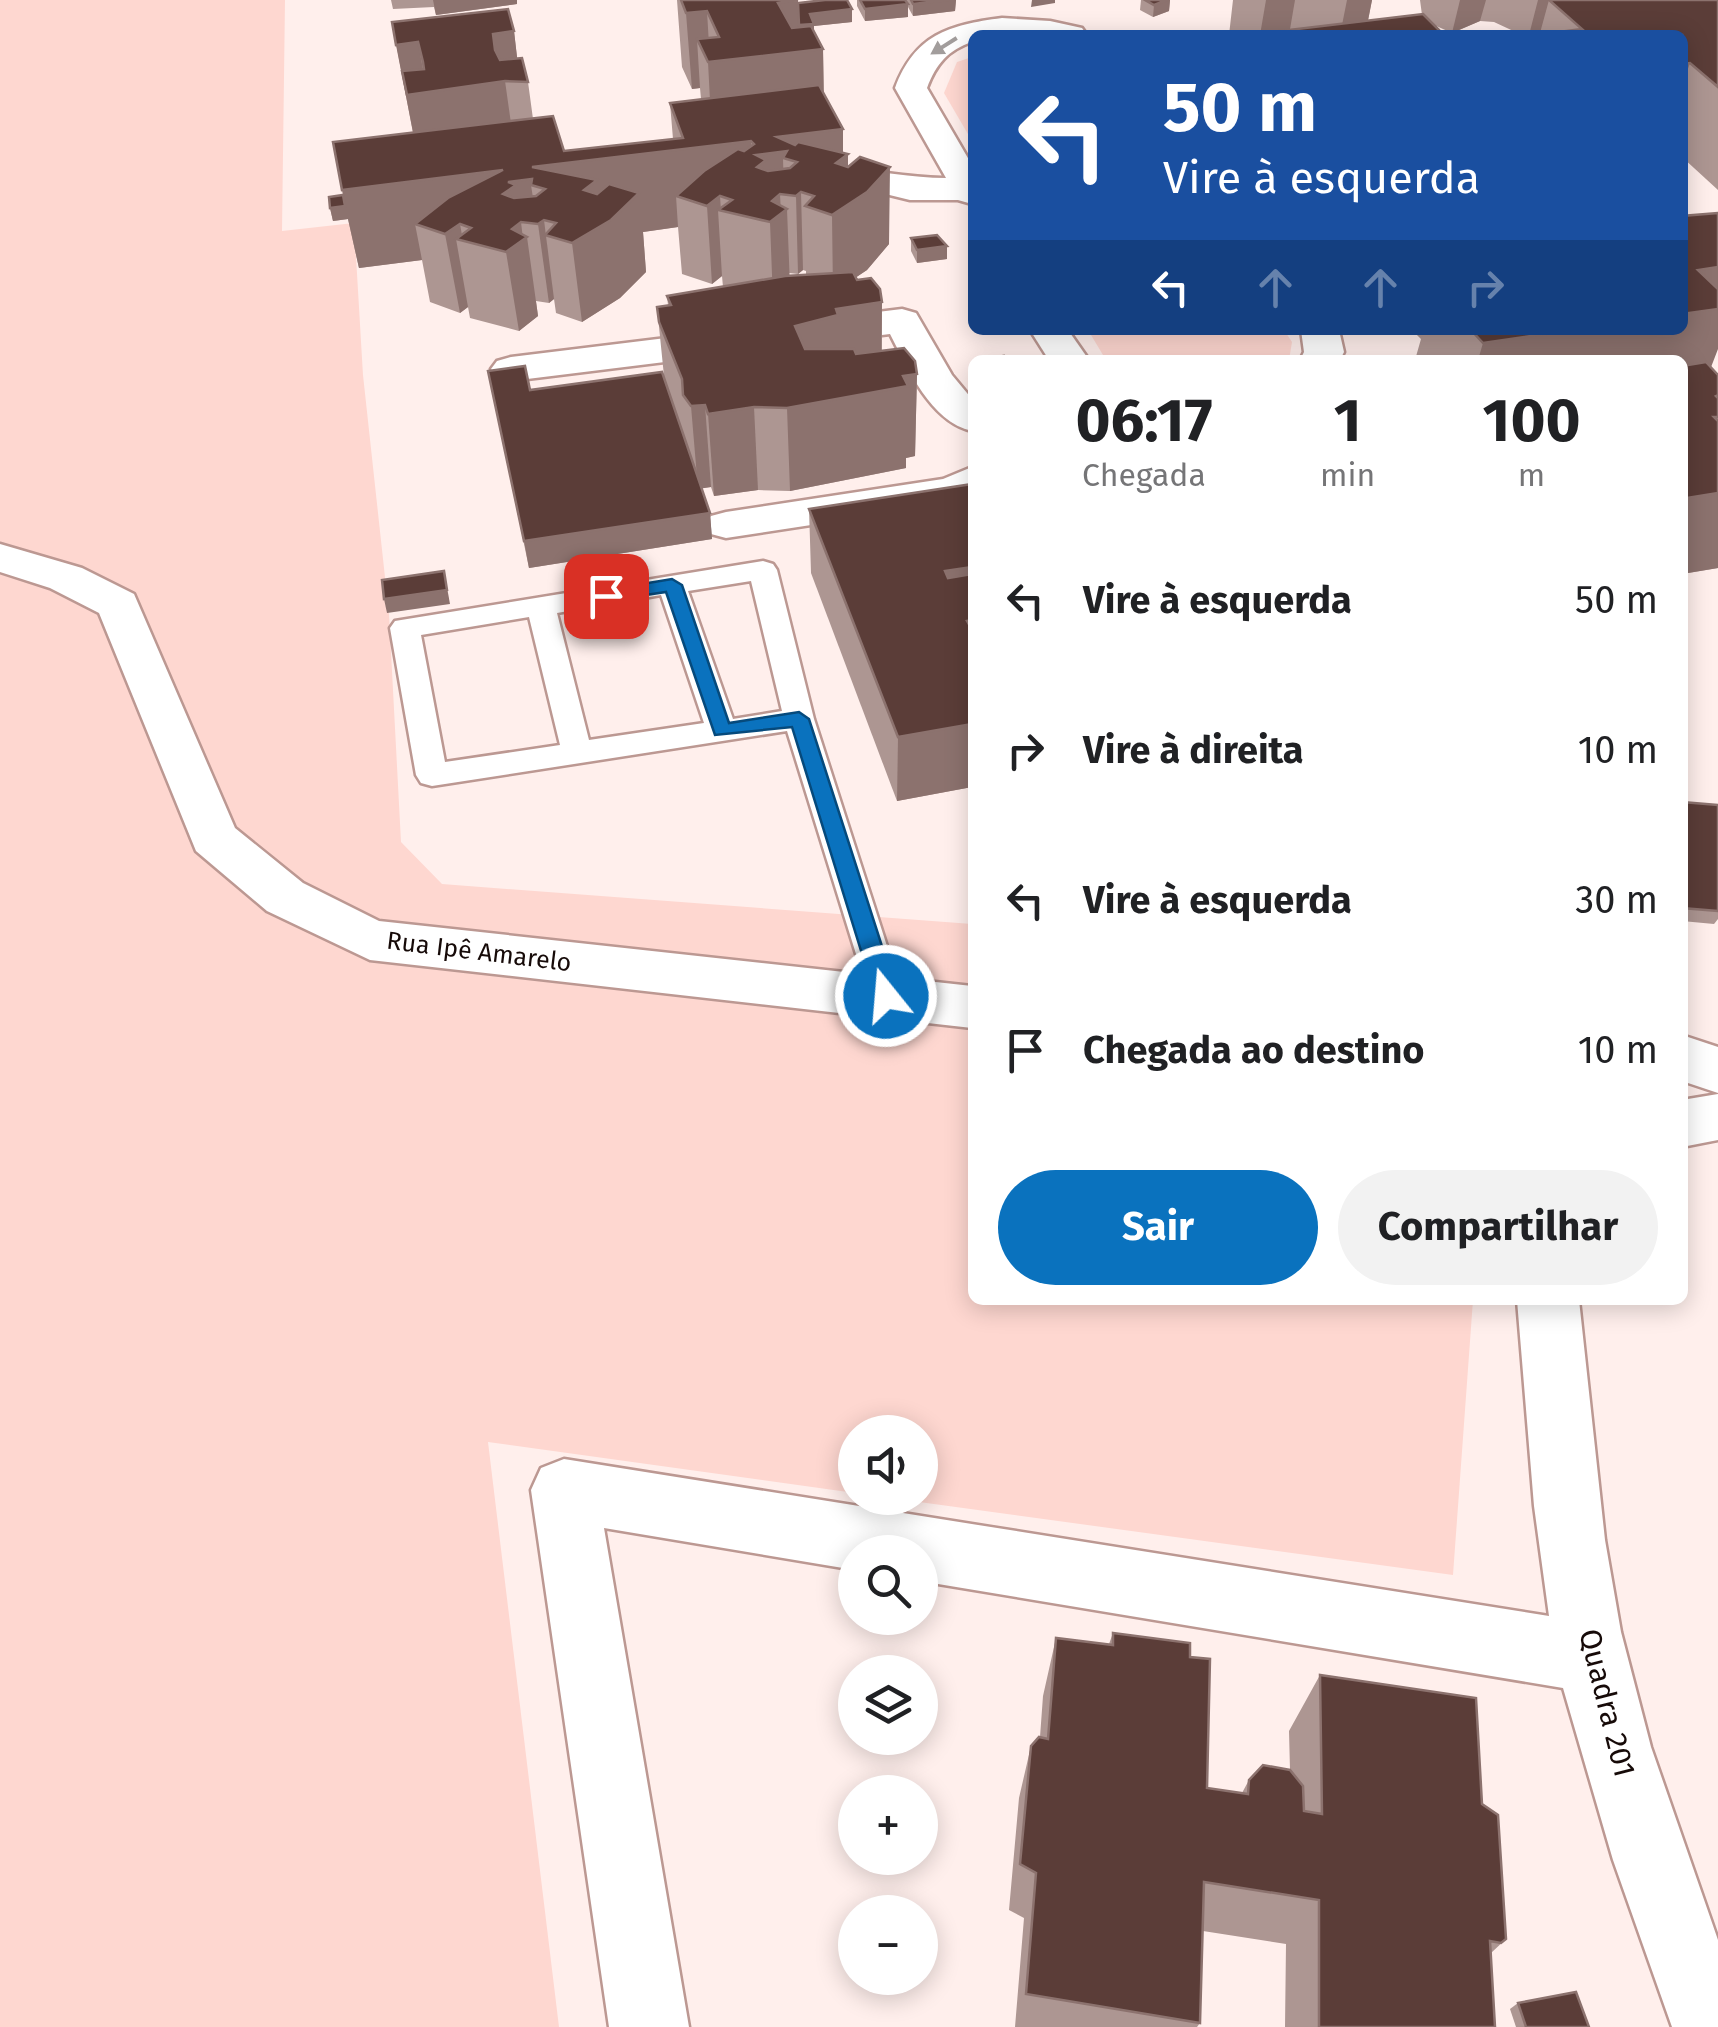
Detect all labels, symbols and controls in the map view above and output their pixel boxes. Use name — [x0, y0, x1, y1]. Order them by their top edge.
one-way arrow — [930, 37, 958, 54]
text: 50 m — [1163, 66, 1317, 150]
icon: left — [998, 70, 1128, 200]
text: Vire à esquerda — [1163, 151, 1480, 205]
icon: left — [1143, 260, 1198, 315]
icon: ahead — [1248, 260, 1303, 315]
icon: ahead — [1353, 260, 1408, 315]
icon: right — [1458, 260, 1513, 315]
text: 06:17 — [1075, 385, 1213, 457]
text: 1 — [1334, 385, 1362, 457]
text: 100 — [1483, 385, 1581, 457]
text: Chegada — [1082, 456, 1206, 494]
text: min — [1320, 456, 1375, 494]
text: m — [1518, 456, 1545, 494]
pin — [564, 554, 649, 639]
icon: arrive — [579, 569, 634, 624]
icon: left — [998, 573, 1053, 628]
text: Vire à esquerda — [1083, 577, 1352, 623]
text: 50 m — [1575, 577, 1658, 623]
icon: right — [998, 723, 1053, 778]
text: Vire à direita — [1083, 727, 1304, 773]
text: 10 m — [1578, 727, 1658, 773]
icon: left — [998, 873, 1053, 928]
text: Vire à esquerda — [1083, 877, 1352, 923]
text: 30 m — [1575, 877, 1658, 923]
street label: Rua Ipê Amarelo — [385, 926, 573, 978]
position arrow — [834, 944, 938, 1048]
icon: arrive — [998, 1023, 1053, 1078]
text: Chegada ao destino — [1083, 1027, 1425, 1073]
text: 10 m — [1578, 1027, 1658, 1073]
button: Sair — [998, 1170, 1318, 1285]
button: Compartilhar — [1338, 1170, 1658, 1285]
map controls — [838, 1415, 938, 1995]
button: sound — [838, 1415, 938, 1515]
button: search — [838, 1535, 938, 1635]
street label: Quadra 201 — [1571, 1625, 1643, 1781]
button: layers — [838, 1655, 938, 1755]
button: + — [838, 1775, 938, 1875]
button: − — [838, 1895, 938, 1995]

